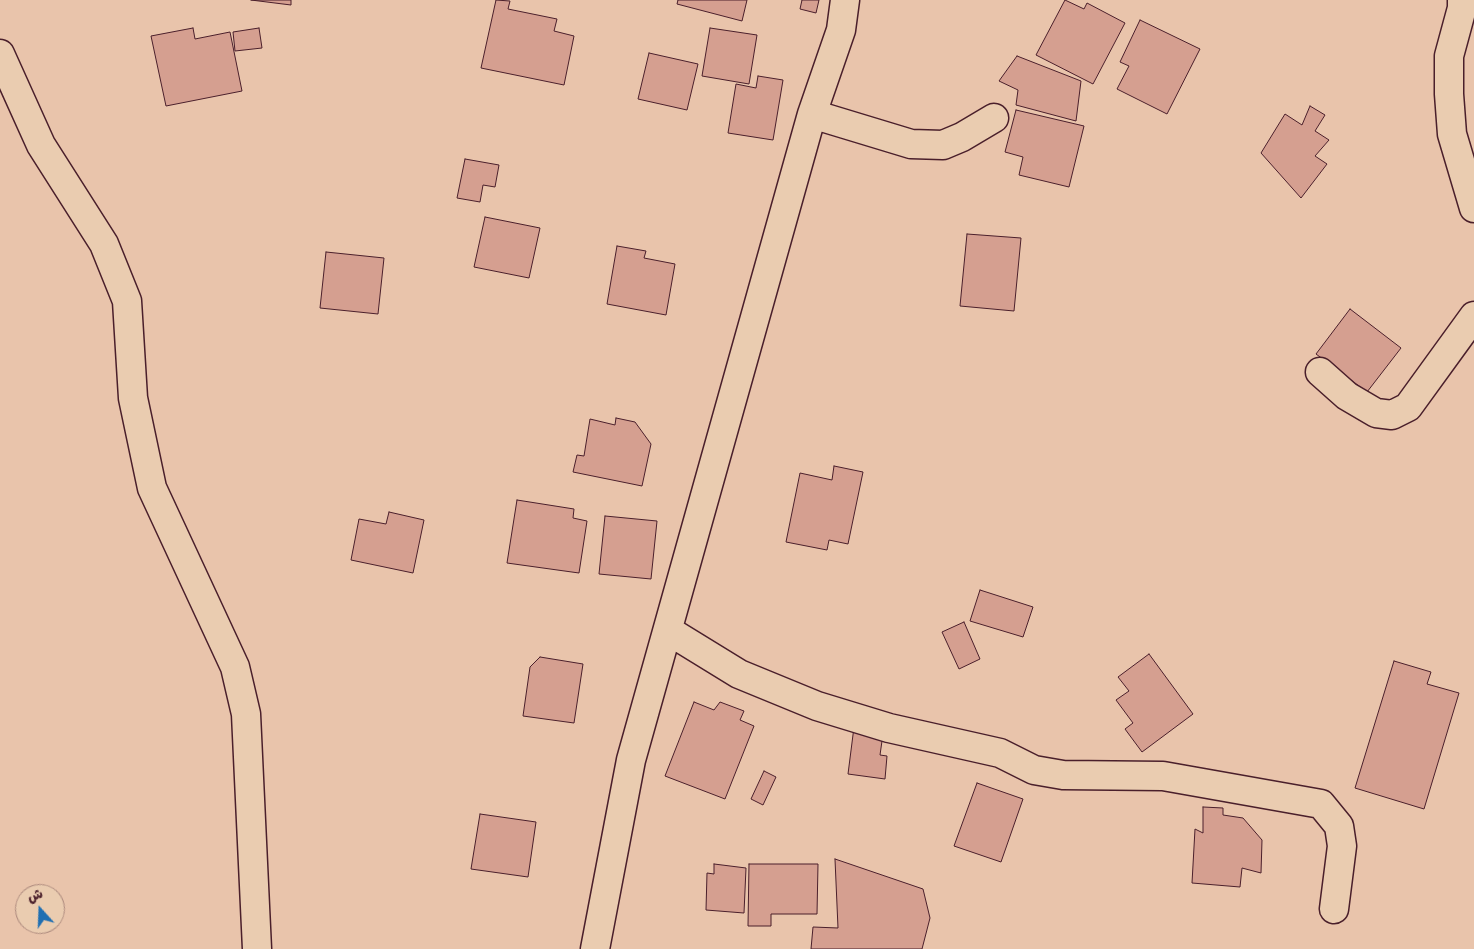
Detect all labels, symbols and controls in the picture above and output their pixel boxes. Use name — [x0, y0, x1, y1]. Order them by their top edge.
north arrow — [15, 884, 65, 934]
text: ش — [25, 885, 45, 906]

